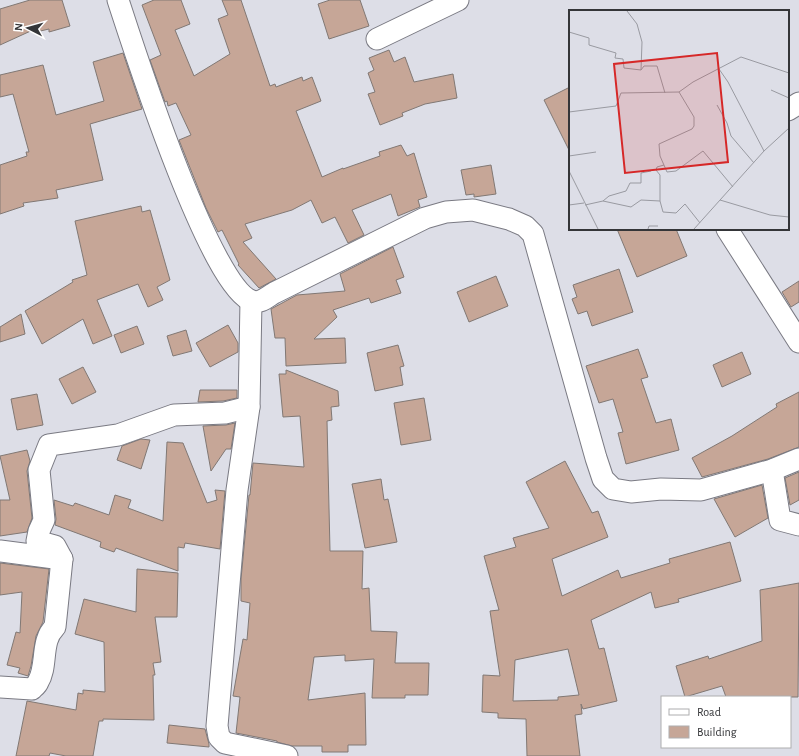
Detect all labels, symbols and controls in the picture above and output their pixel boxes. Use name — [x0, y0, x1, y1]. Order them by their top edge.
north arrow — [8, 8, 48, 48]
inset map — [569, 10, 789, 230]
text: N — [13, 23, 24, 31]
legend — [661, 696, 791, 748]
text: Road — [697, 706, 721, 718]
text: Building — [697, 726, 737, 738]

